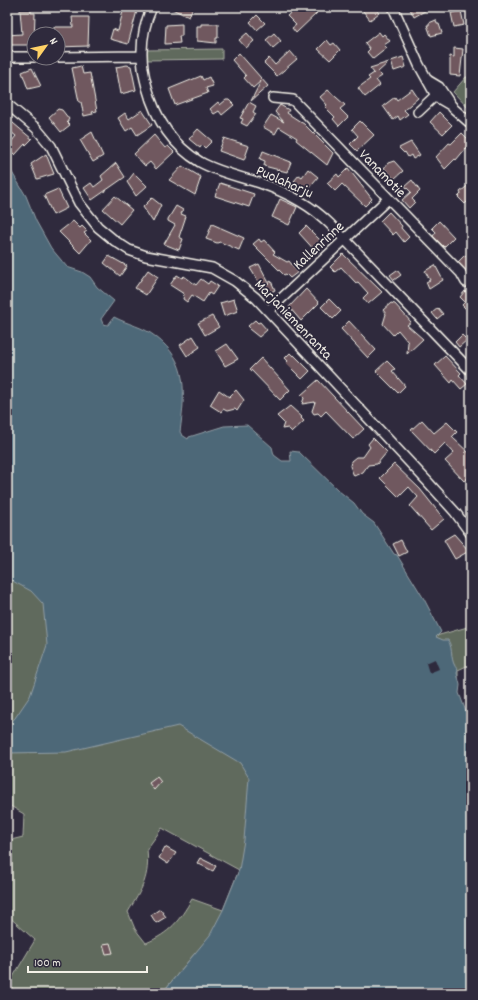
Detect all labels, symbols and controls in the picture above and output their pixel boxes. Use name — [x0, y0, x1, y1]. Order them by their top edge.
north arrow — [26, 26, 66, 66]
text: N — [45, 35, 61, 49]
street label: Vanamotie — [353, 145, 411, 204]
street label: Puolaharju — [252, 160, 316, 205]
street label: Kallenrinne — [289, 217, 350, 276]
street label: Marjaniemenranta — [248, 275, 337, 366]
scale bar — [28, 948, 147, 974]
text: 100 m — [34, 955, 61, 972]

